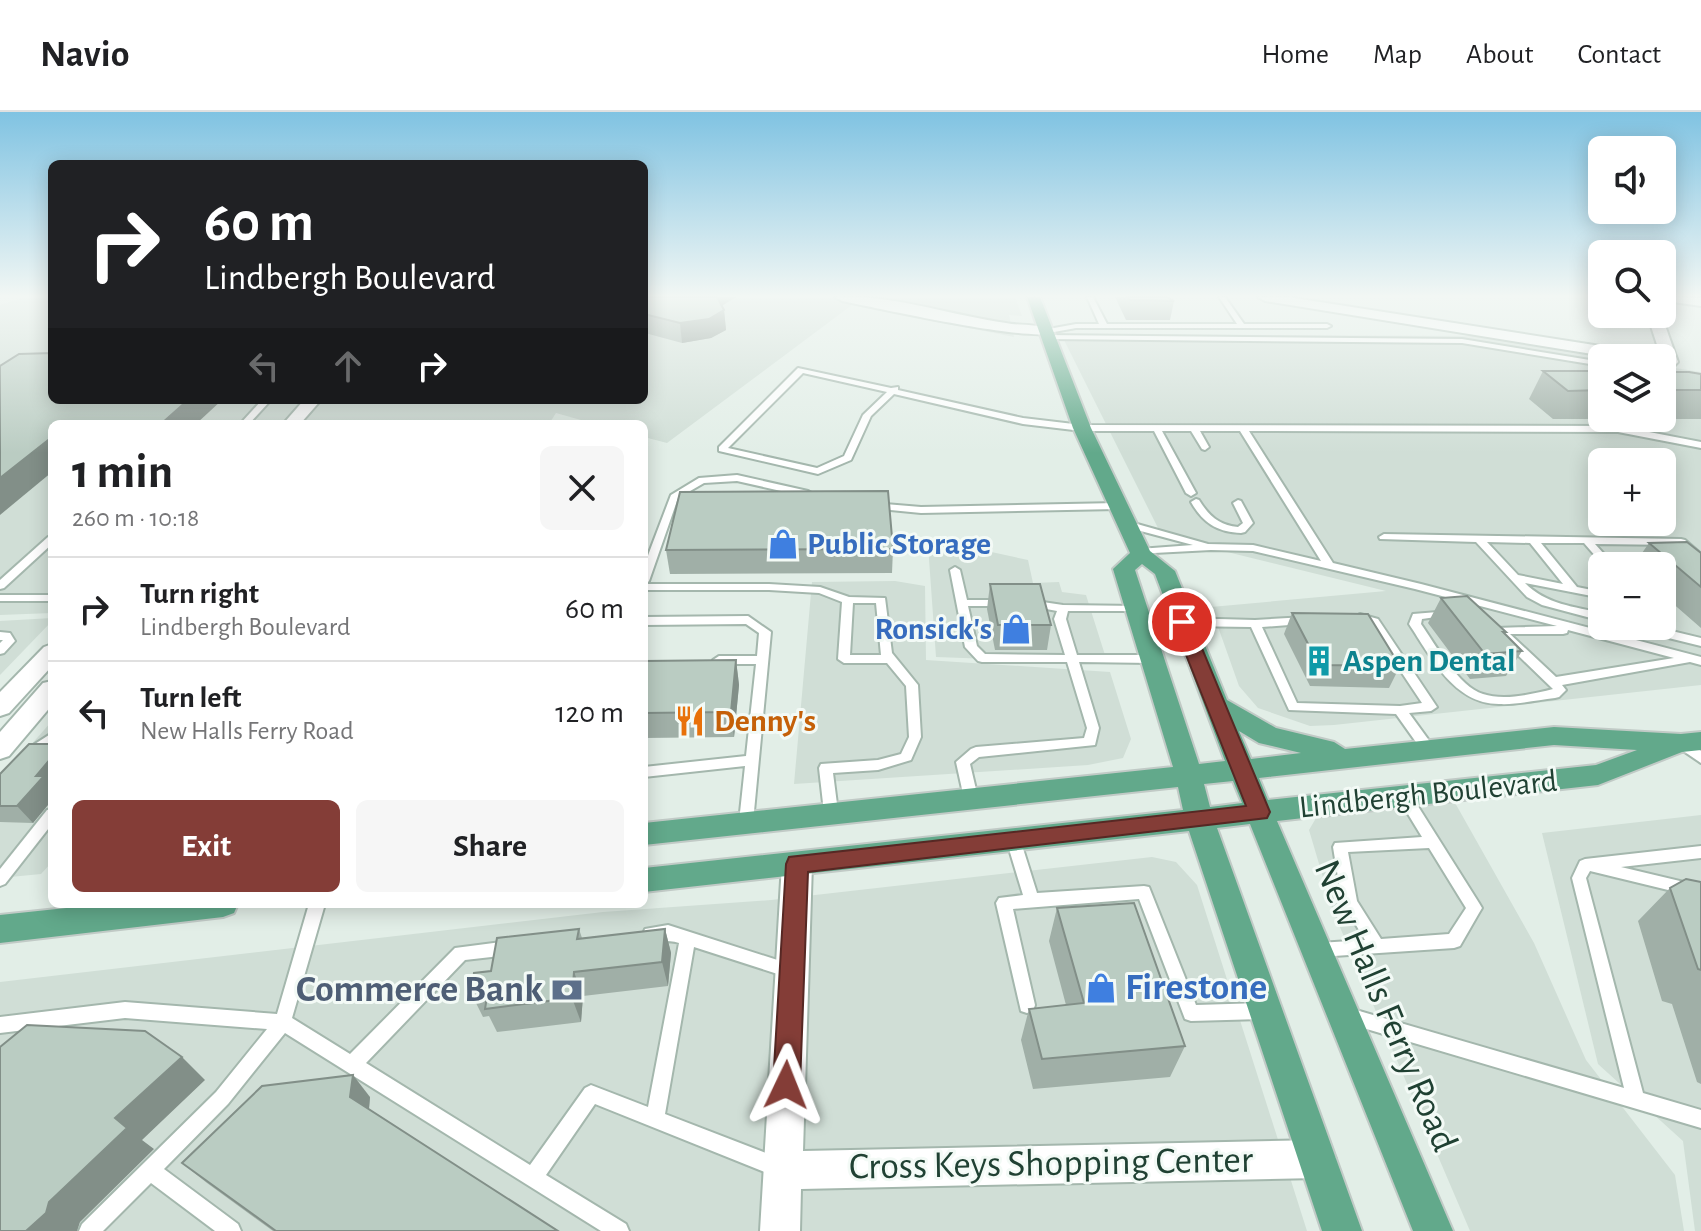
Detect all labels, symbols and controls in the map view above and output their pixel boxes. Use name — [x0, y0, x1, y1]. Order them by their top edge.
text: Navio — [40, 36, 129, 74]
text: Home — [1262, 41, 1329, 69]
text: Map — [1373, 41, 1422, 69]
text: About — [1466, 41, 1534, 69]
text: Contact — [1578, 41, 1661, 69]
map controls — [1588, 136, 1676, 640]
button: sound — [1588, 136, 1676, 224]
icon: right — [72, 192, 176, 296]
text: 60 m — [204, 195, 314, 251]
button: search — [1588, 240, 1676, 328]
text: Lindbergh Boulevard — [204, 260, 496, 296]
icon: left — [242, 344, 286, 388]
icon: ahead — [326, 344, 370, 388]
icon: right — [410, 344, 454, 388]
button: layers — [1588, 344, 1676, 432]
button: close — [540, 446, 624, 530]
button: + — [1588, 448, 1676, 536]
text: 1 min — [72, 449, 173, 497]
text: 260 m · 10:18 — [72, 505, 199, 531]
shop icon: Public Storage — [766, 527, 800, 561]
place label: Public Storage — [807, 528, 991, 560]
button: − — [1588, 552, 1676, 640]
text: Turn right — [140, 579, 259, 609]
icon: right — [72, 587, 116, 631]
pin — [1148, 588, 1216, 656]
text: 60 m — [565, 594, 624, 624]
icon: arrive — [1160, 600, 1204, 644]
shop icon: Ronsick's — [999, 612, 1033, 646]
place label: Ronsick's — [874, 613, 992, 645]
text: Lindbergh Boulevard — [140, 614, 351, 640]
building icon: Aspen Dental — [1302, 644, 1336, 678]
place label: Aspen Dental — [1343, 645, 1515, 677]
text: Turn left — [140, 683, 241, 713]
icon: left — [72, 691, 116, 735]
text: 120 m — [555, 698, 624, 728]
restaurant icon: Denny's — [673, 704, 707, 738]
place label: Denny's — [714, 705, 816, 737]
text: New Halls Ferry Road — [140, 718, 354, 744]
street label: Lindbergh Boulevard — [1297, 765, 1559, 823]
button: Exit — [72, 800, 340, 892]
button: Share — [356, 800, 624, 892]
street label: New Halls Ferry Road — [1307, 855, 1463, 1157]
place label: Firestone — [1125, 969, 1267, 1007]
place label: Commerce Bank — [296, 971, 543, 1009]
shop icon: Firestone — [1084, 971, 1118, 1005]
bank icon: Commerce Bank — [550, 973, 584, 1007]
position arrow — [744, 1043, 828, 1127]
street label: Cross Keys Shopping Center — [849, 1141, 1254, 1187]

